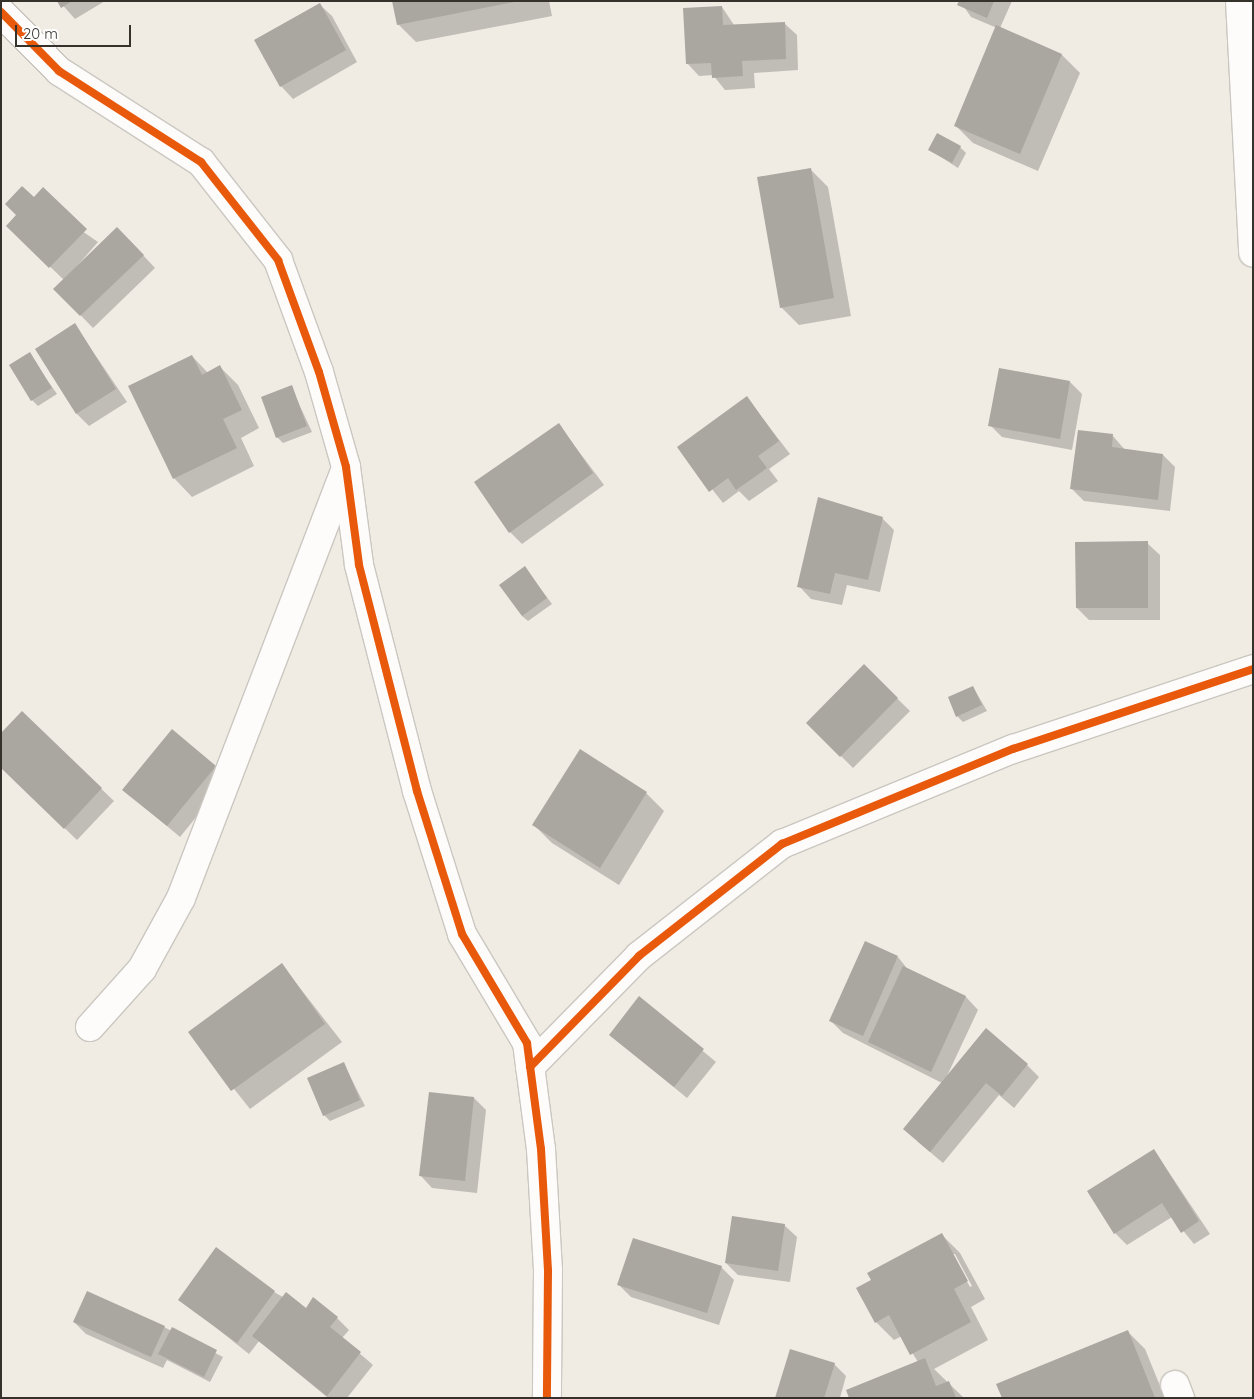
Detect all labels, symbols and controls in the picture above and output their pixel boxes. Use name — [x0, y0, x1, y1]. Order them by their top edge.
scale bar — [18, 15, 134, 47]
text: 20 m — [23, 24, 58, 43]

